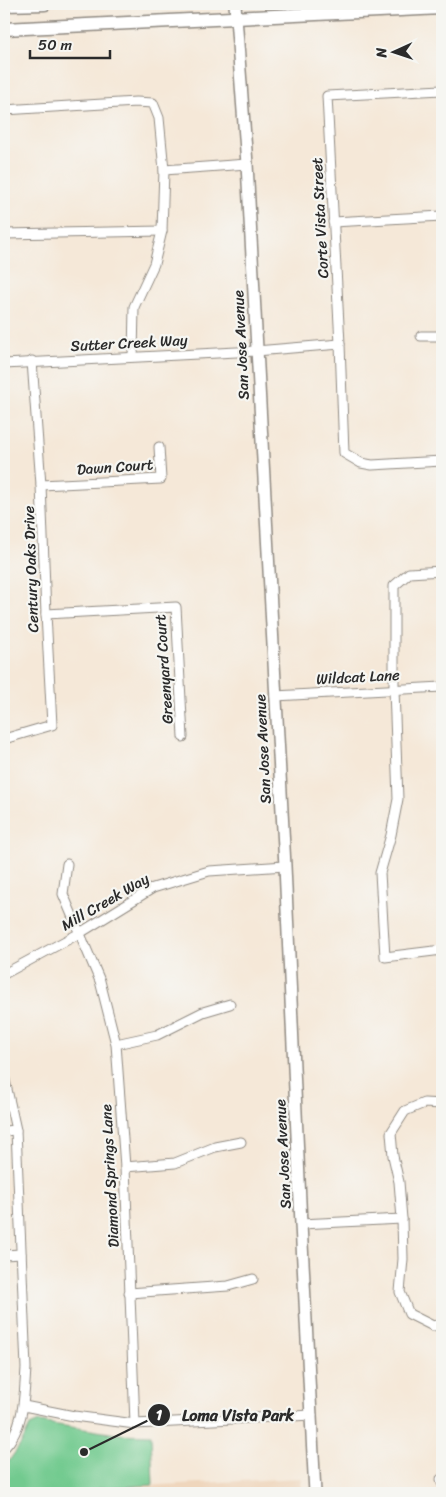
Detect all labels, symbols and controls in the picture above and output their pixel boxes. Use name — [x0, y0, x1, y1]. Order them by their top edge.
scale bar — [30, 28, 110, 60]
north arrow — [368, 28, 418, 78]
text: 50 m — [38, 32, 73, 58]
text: N — [369, 47, 394, 59]
street label: Corte Vista Street — [304, 157, 336, 279]
street label: San Jose Avenue — [225, 290, 257, 400]
street label: Sutter Creek Way — [70, 327, 188, 359]
street label: Dawn Court — [76, 451, 155, 483]
street label: Century Oaks Drive — [16, 505, 46, 633]
street label: Greenyard Court — [147, 613, 181, 725]
street label: Wildcat Lane — [316, 662, 401, 692]
street label: San Jose Avenue — [247, 694, 279, 804]
street label: Mill Creek Way — [56, 866, 154, 938]
street label: San Jose Avenue — [267, 1099, 299, 1209]
street label: Diamond Springs Lane — [93, 1104, 127, 1248]
callout: Loma Vista Park — [147, 1399, 305, 1430]
text: Loma Vista Park — [182, 1401, 295, 1430]
text: 1 — [156, 1402, 163, 1428]

